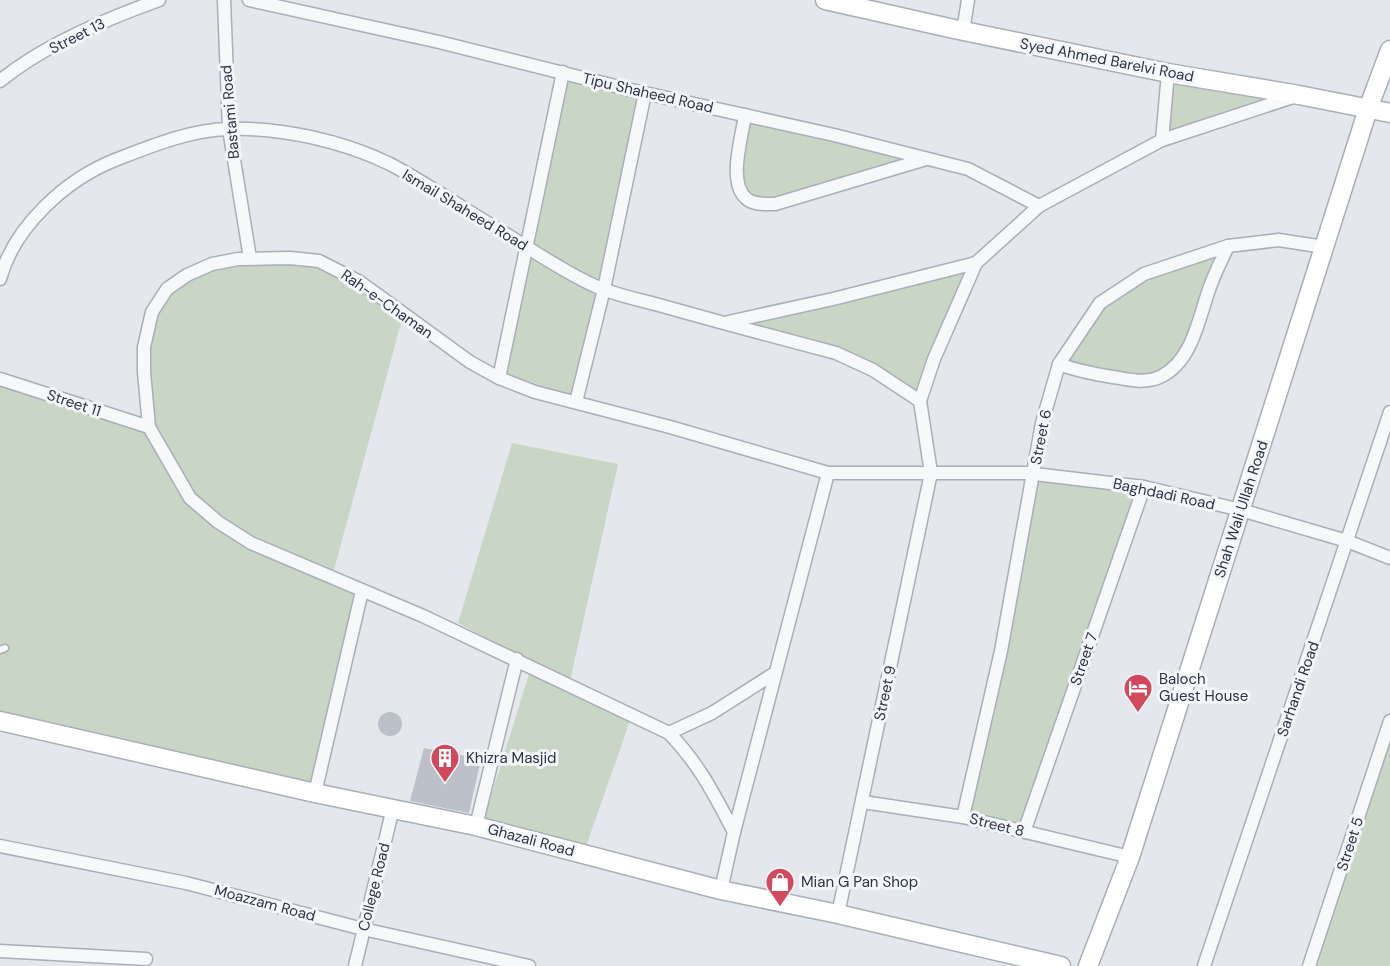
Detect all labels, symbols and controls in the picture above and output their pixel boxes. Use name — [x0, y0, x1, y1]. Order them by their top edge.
street label: Street 13 — [46, 13, 108, 59]
street label: Syed Ahmed Barelvi Road — [1018, 33, 1196, 87]
street label: Bastami Road — [216, 64, 244, 160]
street label: Tipu Shaheed Road — [581, 68, 715, 118]
street label: Ismail Shaheed Road — [399, 165, 531, 255]
street label: Rah-e-Chaman — [337, 265, 437, 343]
street label: Street 11 — [44, 385, 104, 421]
street label: Street 6 — [1026, 408, 1056, 466]
street label: Shah Wali Ullah Road — [1209, 438, 1273, 580]
street label: Baghdadi Road — [1111, 473, 1217, 515]
street label: Street 7 — [1066, 630, 1102, 688]
street label: Sarhandi Road — [1272, 639, 1324, 739]
street label: Street 9 — [869, 664, 901, 722]
place label: Baloch Guest House — [1159, 669, 1248, 706]
hotel icon: Baloch Guest House — [1122, 672, 1154, 714]
building icon: Khizra Masjid — [429, 742, 461, 784]
place label: Khizra Masjid — [466, 748, 557, 768]
street label: Street 8 — [968, 809, 1026, 841]
street label: Street 5 — [1332, 814, 1368, 874]
street label: Ghazali Road — [485, 819, 577, 861]
street label: College Road — [353, 841, 395, 933]
shop icon: Mian G Pan Shop — [764, 866, 796, 908]
place label: Mian G Pan Shop — [801, 872, 918, 892]
street label: Moazzam Road — [212, 880, 318, 926]

